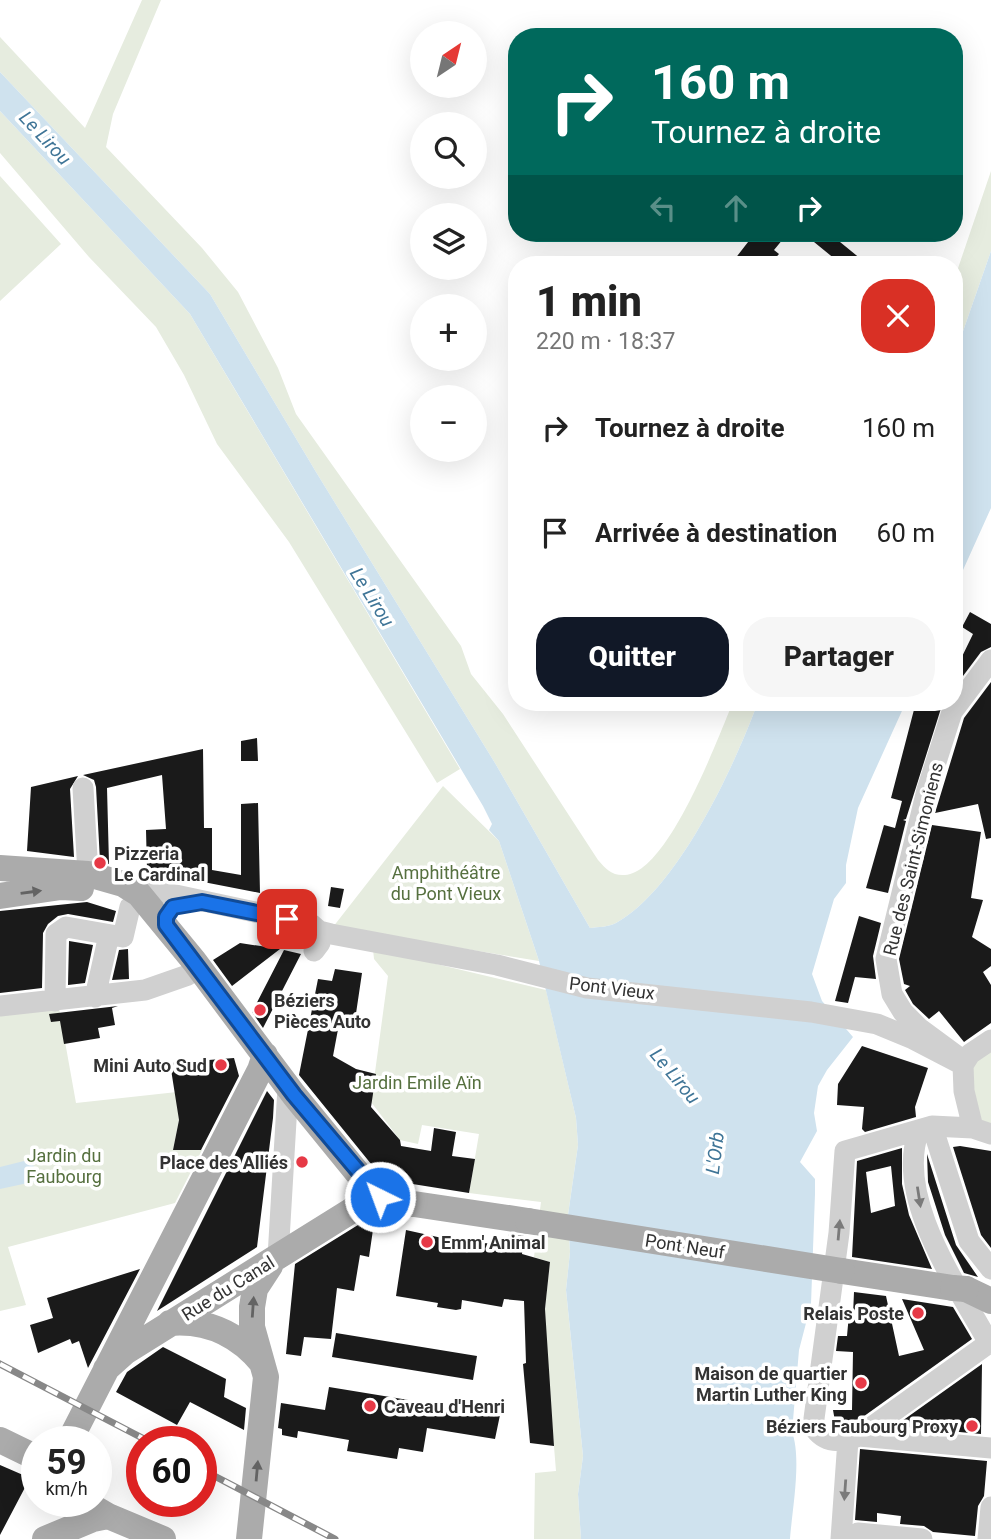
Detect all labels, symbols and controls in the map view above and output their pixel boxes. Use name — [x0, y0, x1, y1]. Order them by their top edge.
north arrow — [410, 21, 486, 98]
map controls — [410, 21, 487, 462]
text: 160 m — [651, 54, 790, 111]
icon: right — [536, 56, 627, 147]
water label: Le Lirou — [14, 106, 76, 170]
button: search — [410, 112, 487, 189]
text: Tournez à droite — [651, 113, 881, 151]
icon: left — [644, 189, 682, 227]
icon: ahead — [717, 189, 755, 227]
icon: right — [790, 189, 828, 227]
button: layers — [410, 203, 487, 280]
text: 1 min — [536, 277, 642, 326]
button: close — [861, 279, 935, 353]
button: + — [410, 294, 487, 371]
text: 220 m · 18:37 — [536, 328, 675, 355]
button: − — [410, 385, 487, 462]
icon: right — [536, 409, 574, 447]
text: Tournez à droite — [595, 413, 785, 443]
text: 160 m — [862, 413, 935, 443]
icon: arrive — [536, 514, 574, 552]
text: Arrivée à destination — [595, 518, 837, 548]
text: 60 m — [877, 518, 935, 548]
water label: Le Lirou — [345, 563, 399, 631]
button: Quitter — [536, 617, 729, 697]
button: Partager — [743, 617, 935, 697]
street label: Rue des Saint-Simoniens — [879, 760, 947, 958]
place label: Pizzeria Le Cardinal — [114, 843, 205, 885]
marker: Pizzeria Le Cardinal — [92, 855, 108, 871]
park label: Amphithéâtre du Pont Vieux — [391, 862, 501, 904]
one-way arrow — [20, 886, 42, 897]
pin — [257, 889, 317, 949]
icon: arrive — [268, 900, 306, 938]
street label: Pont Vieux — [568, 972, 656, 1004]
place label: Béziers Pièces Auto — [274, 990, 371, 1032]
marker: Béziers Pièces Auto — [252, 1002, 268, 1018]
water label: Le Lirou — [645, 1044, 705, 1108]
place label: Mini Auto Sud — [93, 1055, 207, 1076]
marker: Mini Auto Sud — [213, 1057, 229, 1073]
park label: Jardin Emile Aïn — [352, 1072, 482, 1093]
water label: L'Orb — [701, 1131, 729, 1175]
park label: Jardin du Faubourg — [26, 1145, 102, 1187]
place label: Place des Alliés — [160, 1152, 288, 1173]
marker: Place des Alliés — [294, 1154, 310, 1170]
position arrow — [343, 1160, 417, 1234]
one-way arrow — [914, 1186, 925, 1208]
one-way arrow — [834, 1219, 845, 1241]
street label: Pont Neuf — [644, 1229, 727, 1263]
place label: Emm' Animal — [441, 1232, 546, 1253]
marker: Emm' Animal — [419, 1234, 435, 1250]
street label: Rue du Canal — [178, 1251, 278, 1325]
one-way arrow — [248, 1296, 259, 1318]
place label: Relais Poste — [803, 1303, 904, 1324]
marker: Relais Poste — [910, 1305, 926, 1321]
place label: Maison de quartier Martin Luther King — [694, 1363, 847, 1405]
marker: Maison de quartier Martin Luther King — [853, 1375, 869, 1391]
place label: Caveau d'Henri — [384, 1396, 505, 1417]
marker: Caveau d'Henri — [362, 1398, 378, 1414]
place label: Béziers Faubourg Proxy — [766, 1416, 959, 1437]
marker: Béziers Faubourg Proxy — [964, 1418, 980, 1434]
speed limit sign: 60 — [126, 1426, 217, 1517]
text: 59 — [46, 1442, 87, 1483]
one-way arrow — [252, 1460, 263, 1482]
text: km/h — [45, 1478, 88, 1499]
one-way arrow — [839, 1479, 850, 1501]

